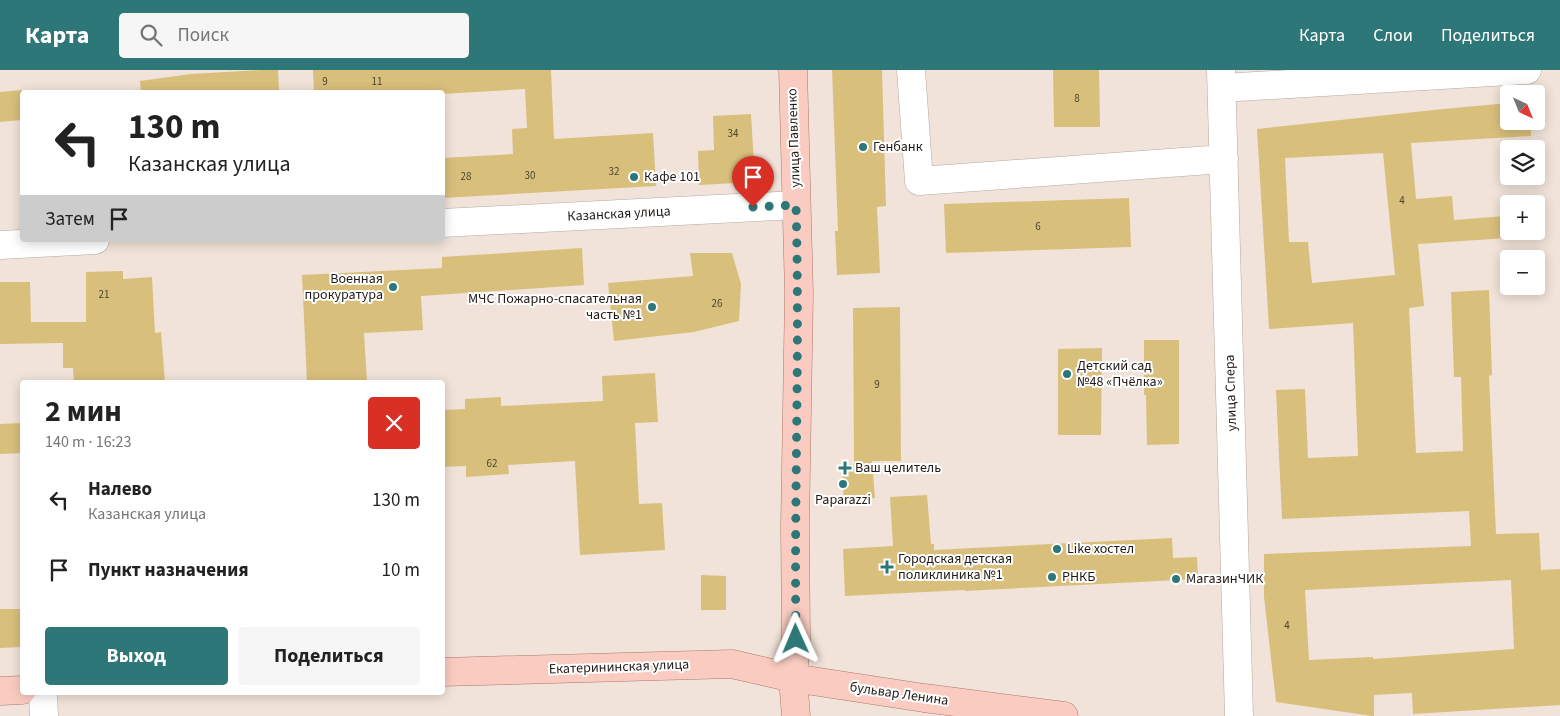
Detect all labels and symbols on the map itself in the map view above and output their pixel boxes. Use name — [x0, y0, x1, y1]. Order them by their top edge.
house number: 9 — [322, 74, 328, 89]
house number: 11 — [372, 74, 382, 89]
north arrow — [1500, 85, 1545, 130]
street label: улица Павленко — [782, 88, 806, 188]
house number: 8 — [1074, 91, 1080, 106]
house number: 34 — [728, 126, 739, 141]
place label: Генбанк — [873, 137, 923, 157]
marker: Генбанк — [857, 141, 869, 153]
pin — [732, 156, 774, 207]
house number: 32 — [609, 164, 619, 179]
place label: Кафе 101 — [644, 167, 700, 187]
house number: 30 — [525, 168, 535, 183]
house number: 28 — [461, 169, 472, 184]
marker: Кафе 101 — [628, 171, 640, 183]
house number: 4 — [1399, 193, 1405, 208]
street label: Казанская улица — [567, 201, 671, 227]
house number: 6 — [1035, 219, 1041, 234]
place label: Военная прокуратура — [305, 269, 383, 305]
marker: Военная прокуратура — [387, 281, 399, 293]
house number: 21 — [99, 287, 109, 302]
place label: МЧС Пожарно-спасательная часть №1 — [468, 289, 642, 325]
house number: 26 — [712, 296, 723, 311]
marker: МЧС Пожарно-спасательная часть №1 — [646, 301, 658, 313]
street label: улица Спера — [1220, 354, 1242, 432]
place label: Детский сад №48 «Пчёлка» — [1077, 356, 1163, 392]
marker: Детский сад №48 «Пчёлка» — [1061, 368, 1073, 380]
house number: 9 — [874, 377, 880, 392]
house number: 62 — [487, 456, 497, 471]
place label: Ваш целитель — [855, 458, 941, 478]
marker: Ваш целитель — [839, 462, 851, 474]
marker: Paparazzi — [837, 478, 849, 490]
place label: Paparazzi — [815, 490, 871, 510]
place label: Like хостел — [1067, 539, 1134, 559]
marker: Like хостел — [1051, 543, 1063, 555]
place label: Городская детская поликлиника №1 — [898, 549, 1012, 585]
marker: Городская детская поликлиника №1 — [880, 560, 894, 574]
place label: РНКБ — [1062, 567, 1095, 587]
place label: МагазинЧИК — [1186, 569, 1264, 589]
marker: РНКБ — [1046, 571, 1058, 583]
marker: МагазинЧИК — [1170, 573, 1182, 585]
position arrow — [769, 612, 821, 664]
house number: 4 — [1284, 618, 1290, 633]
street label: Екатерининская улица — [548, 655, 690, 679]
street label: бульвар Ленина — [848, 677, 950, 711]

